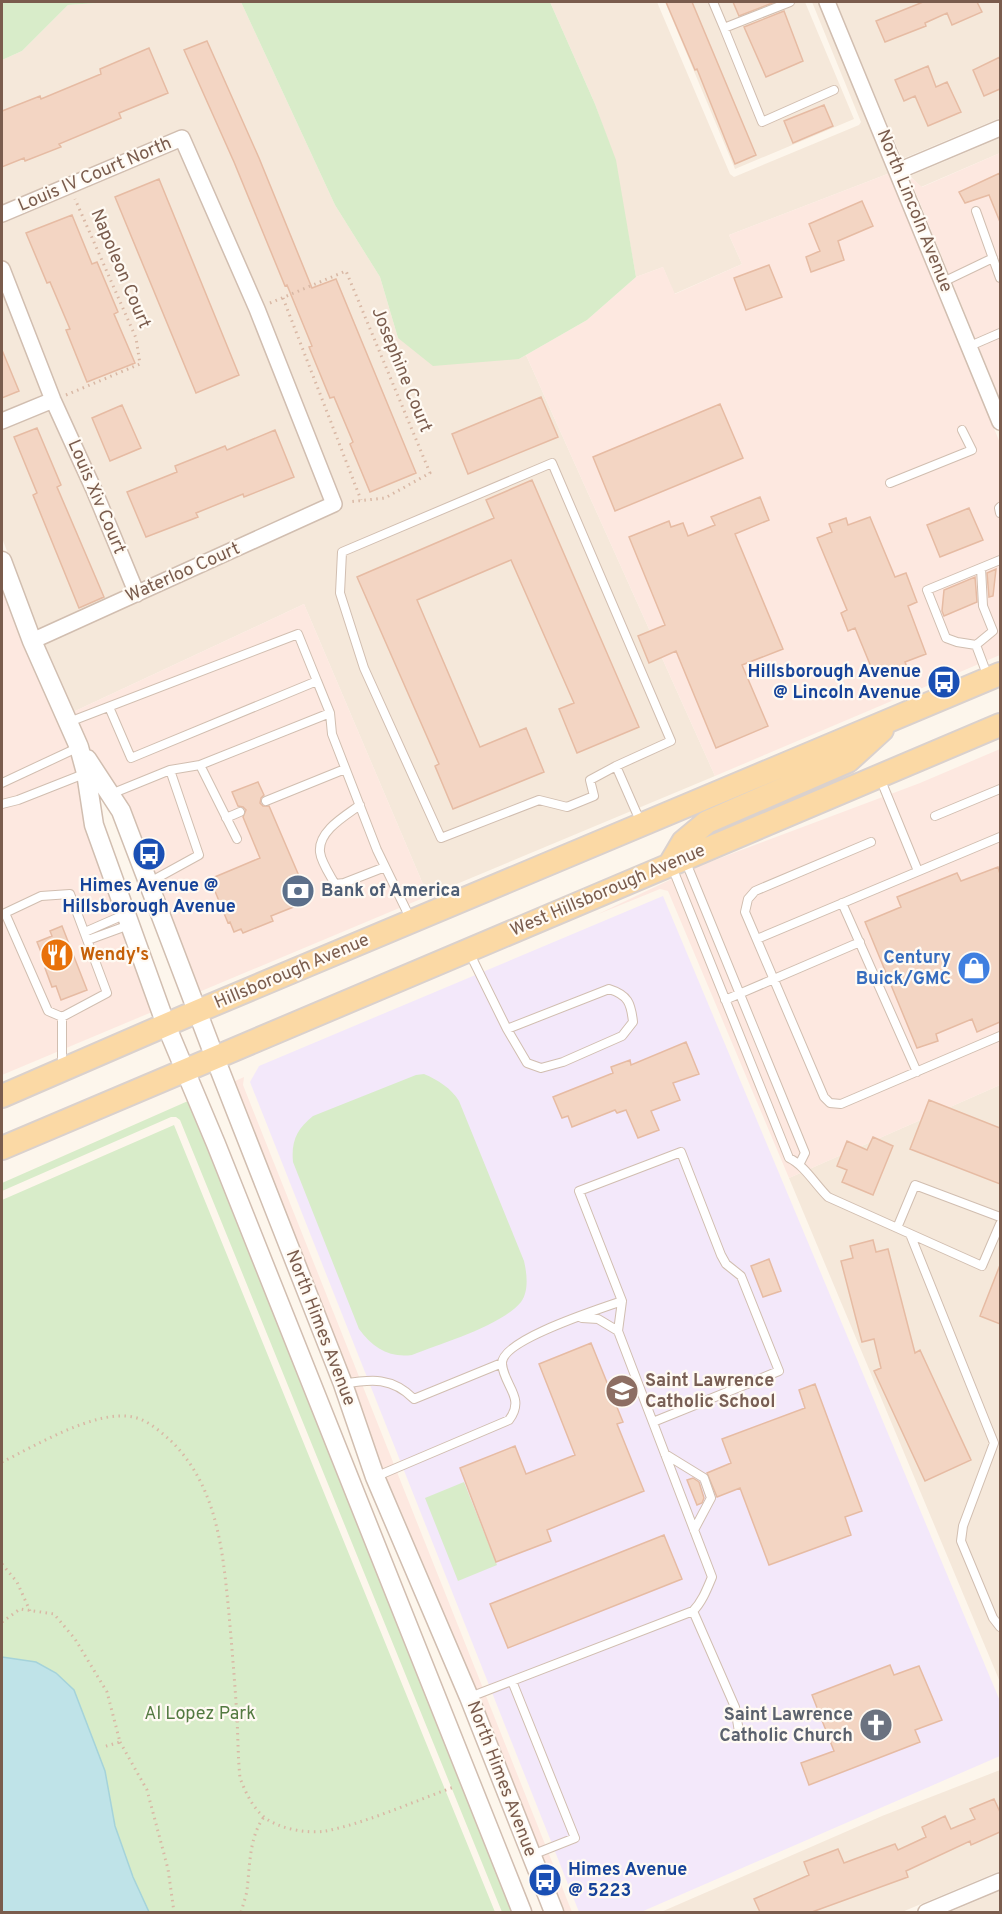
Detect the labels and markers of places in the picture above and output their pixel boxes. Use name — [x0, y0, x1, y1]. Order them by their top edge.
place label: Hillsborough Avenue @ Lincoln Avenue — [748, 661, 921, 705]
bus stop icon: Hillsborough Avenue @ Lincoln Avenue — [926, 664, 962, 700]
bus stop icon: Himes Avenue @ Hillsborough Avenue — [131, 836, 167, 872]
bank icon: Bank of America — [280, 873, 316, 909]
place label: Himes Avenue @ Hillsborough Avenue — [62, 875, 236, 919]
place label: Bank of America — [321, 880, 460, 903]
restaurant icon: Wendy's — [39, 937, 75, 973]
place label: Wendy's — [80, 944, 149, 967]
place label: Century Buick/GMC — [856, 947, 951, 991]
shop icon: Century Buick/GMC — [956, 950, 992, 986]
place label: Saint Lawrence Catholic School — [645, 1370, 775, 1414]
school or university icon: Saint Lawrence Catholic School — [604, 1373, 640, 1409]
place label: Saint Lawrence Catholic Church — [719, 1704, 853, 1748]
church icon: Saint Lawrence Catholic Church — [858, 1707, 894, 1743]
place label: Himes Avenue @ 5223 — [568, 1859, 687, 1903]
bus stop icon: Himes Avenue @ 5223 — [527, 1862, 563, 1898]

